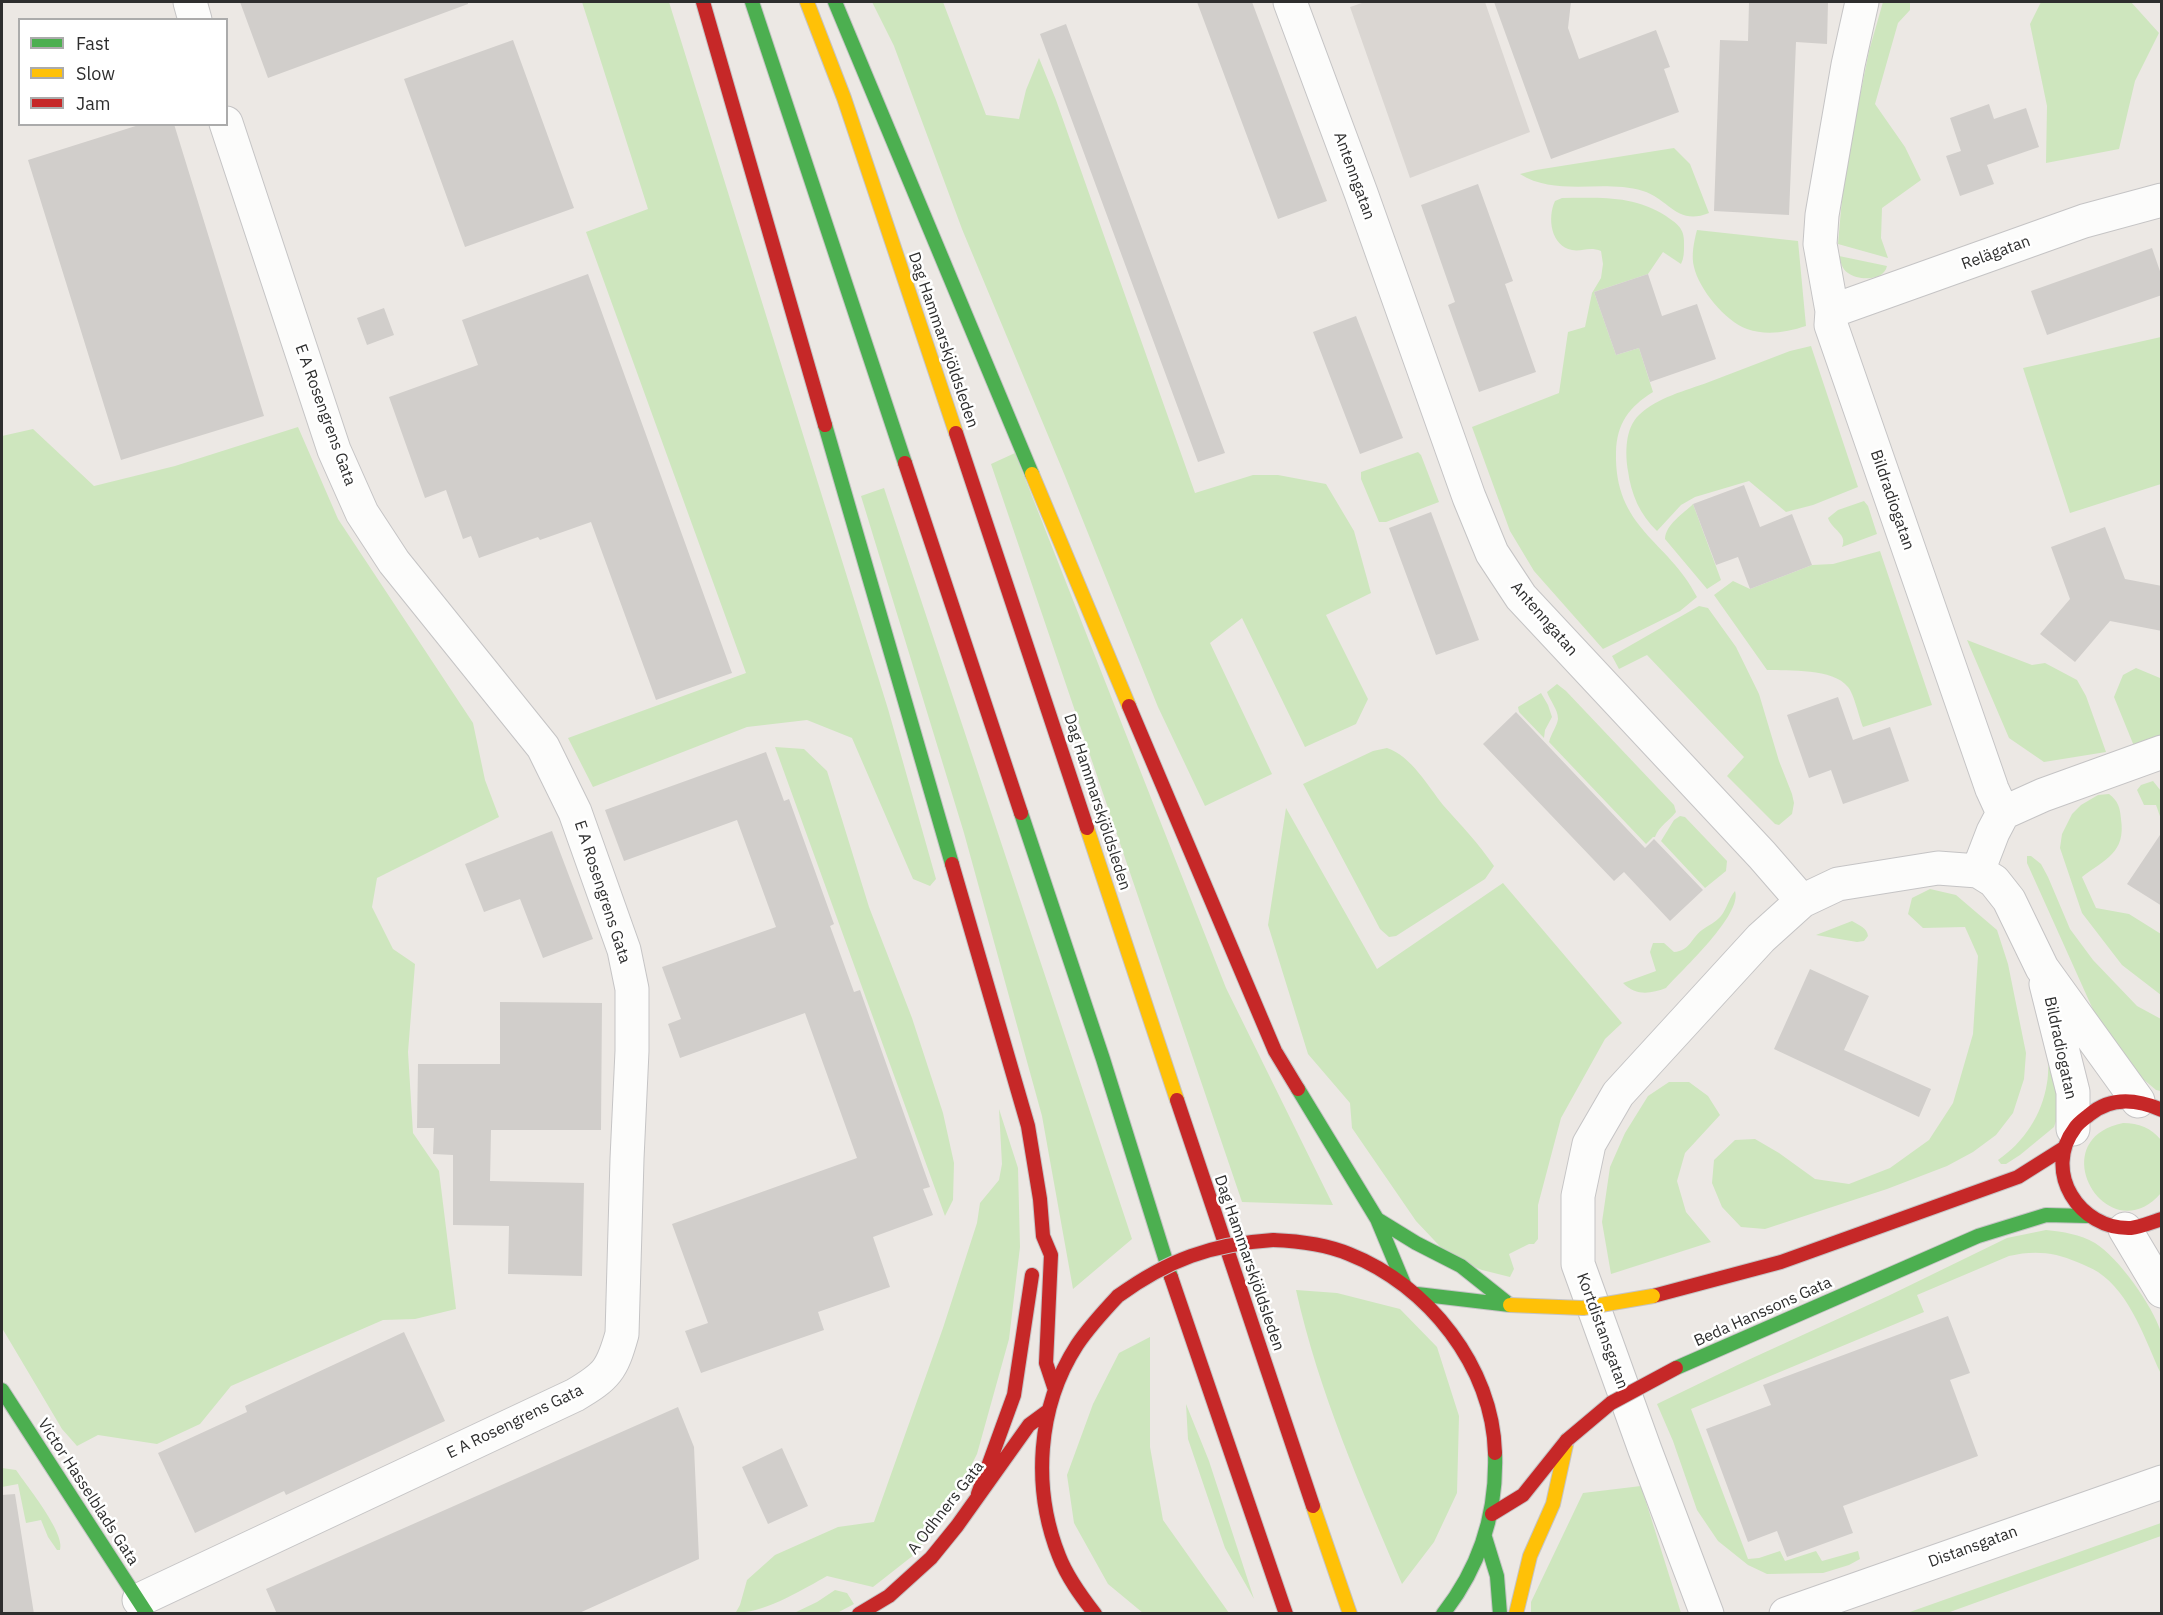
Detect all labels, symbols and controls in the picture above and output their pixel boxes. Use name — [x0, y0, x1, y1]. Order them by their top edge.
legend — [18, 18, 228, 126]
text: Fast — [76, 32, 110, 55]
text: Slow — [76, 62, 115, 85]
text: Jam — [76, 92, 111, 115]
street label: Antenngatan — [1329, 129, 1379, 223]
street label: Relägatan — [1959, 232, 2033, 274]
street label: Dag Hammarskjöldsleden — [904, 250, 982, 430]
street label: E A Rosengrens Gata — [290, 342, 360, 488]
street label: Bildradiogatan — [1866, 447, 1918, 553]
street label: Antenngatan — [1507, 578, 1581, 660]
street label: Dag Hammarskjöldsleden — [1059, 711, 1135, 893]
street label: E A Rosengrens Gata — [570, 818, 634, 966]
street label: Bildradiogatan — [2040, 995, 2080, 1101]
street label: Dag Hammarskjöldsleden — [1210, 1173, 1288, 1353]
street label: Kortdistansgatan — [1572, 1270, 1632, 1392]
street label: Beda Hanssons Gata — [1691, 1273, 1835, 1351]
street label: E A Rosengrens Gata — [444, 1381, 586, 1463]
street label: Victor Hasselblads Gata — [33, 1415, 143, 1569]
street label: A Odhners Gata — [904, 1458, 988, 1558]
street label: Distansgatan — [1926, 1522, 2020, 1572]

